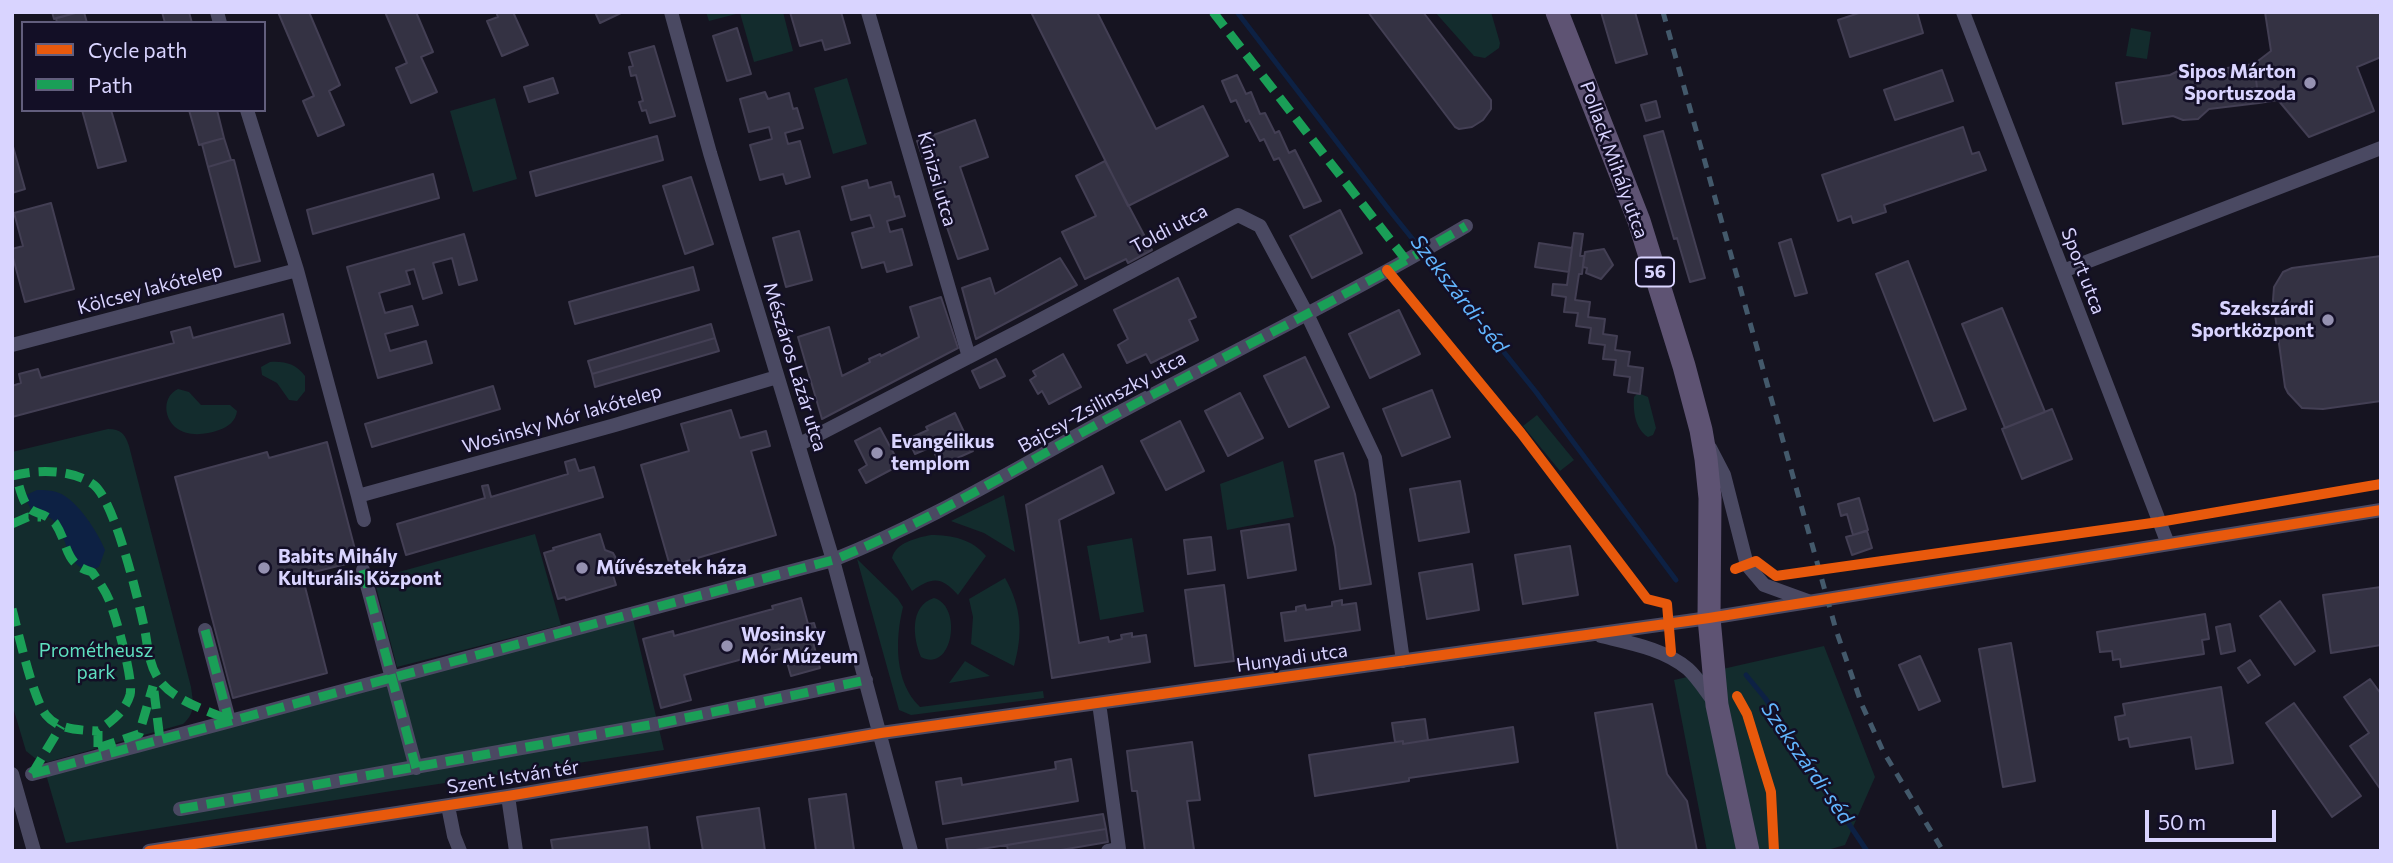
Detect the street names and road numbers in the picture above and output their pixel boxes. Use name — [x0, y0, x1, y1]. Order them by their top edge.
street label: Pollack Mihály utca — [1575, 78, 1653, 242]
street label: Kinizsi utca — [913, 129, 961, 229]
street label: Toldi utca — [1127, 199, 1211, 259]
street label: Sport utca — [2056, 225, 2110, 317]
road number: 56 — [1636, 258, 1674, 286]
street label: Kölcsey lakótelep — [75, 259, 225, 319]
street label: Mészáros Lázár utca — [758, 280, 832, 454]
street label: Bajcsy-Zsilinszky utca — [1014, 346, 1190, 458]
street label: Wosinsky Mór lakótelep — [460, 380, 664, 458]
street label: Hunyadi utca — [1235, 639, 1349, 677]
street label: Szent István tér — [445, 755, 581, 799]

